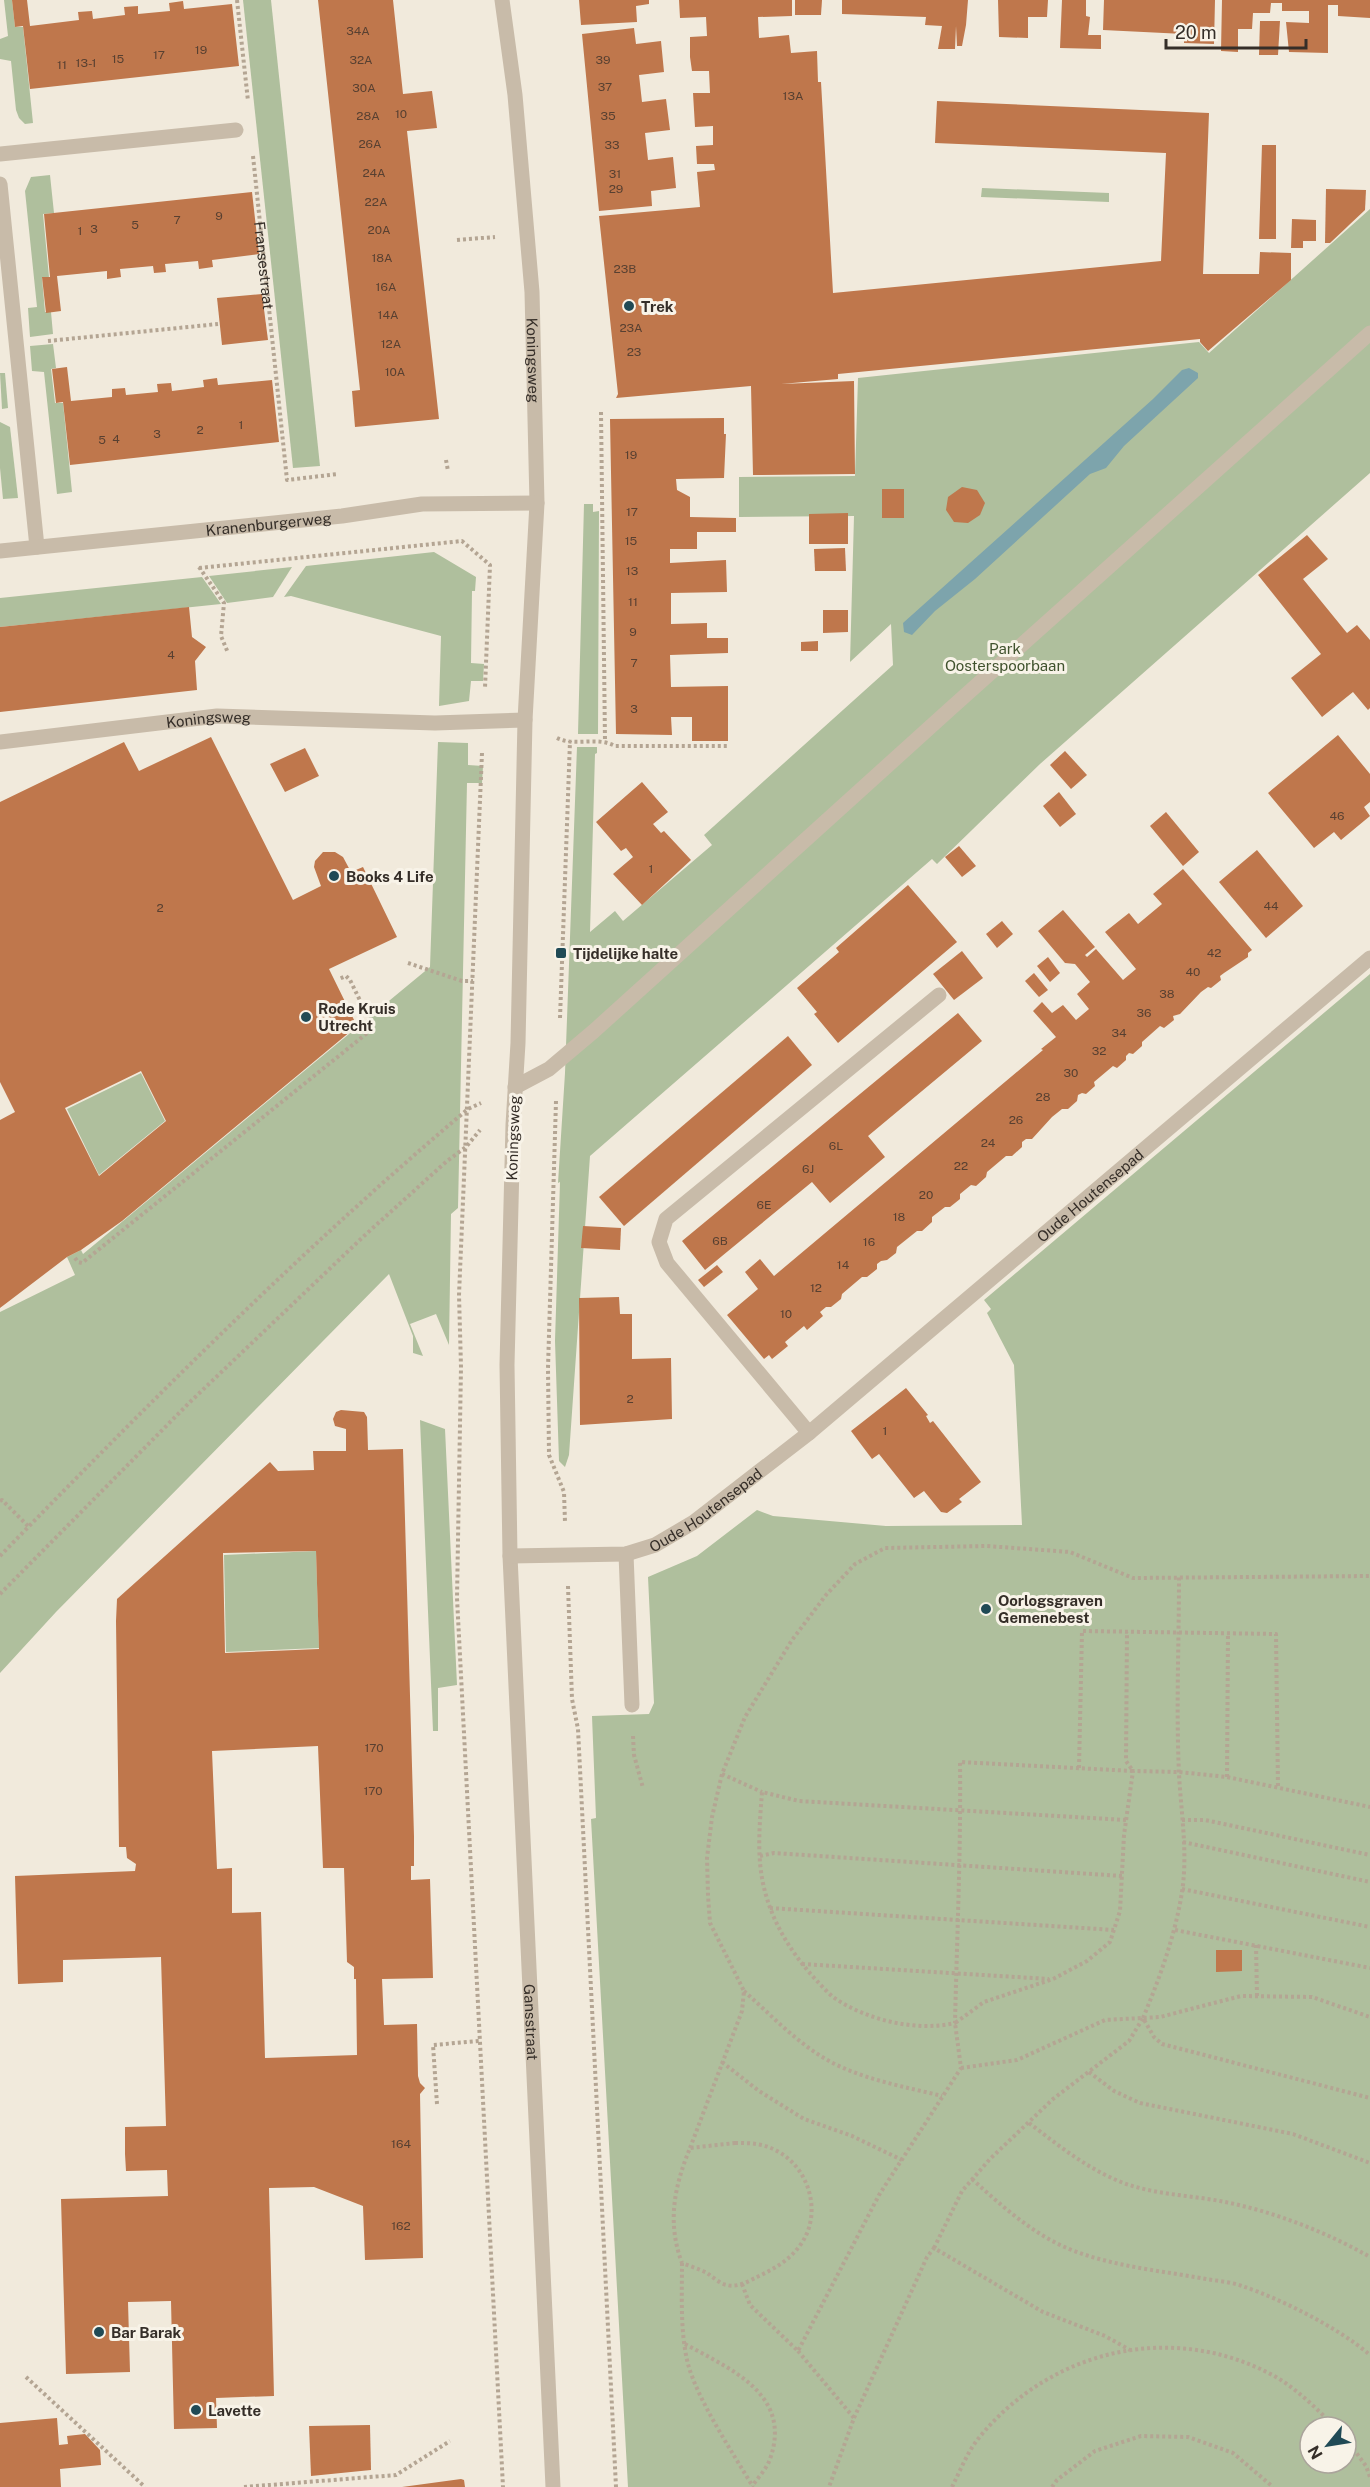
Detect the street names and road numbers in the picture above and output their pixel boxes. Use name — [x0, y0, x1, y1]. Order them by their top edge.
street label: Fransestraat — [251, 221, 278, 310]
street label: Koningsweg — [524, 317, 543, 403]
street label: Kranenburgerweg — [205, 509, 332, 538]
street label: Koningsweg — [165, 707, 251, 731]
street label: Koningsweg — [503, 1095, 523, 1181]
street label: Oude Houtensepad — [1033, 1145, 1147, 1245]
street label: Oude Houtensepad — [646, 1464, 765, 1555]
street label: Gansstraat — [521, 1984, 542, 2061]

